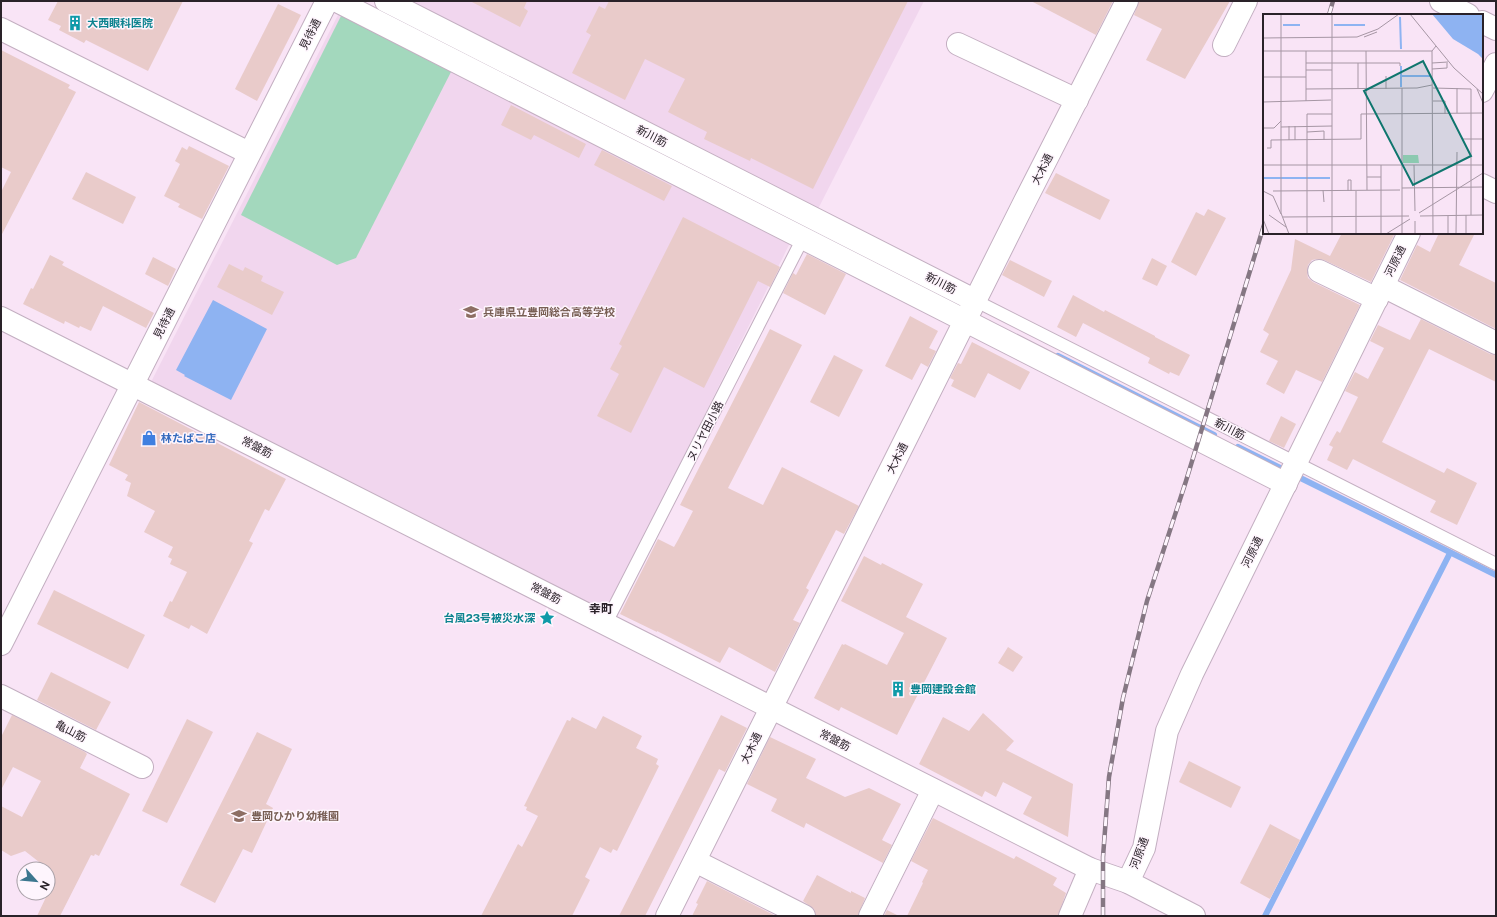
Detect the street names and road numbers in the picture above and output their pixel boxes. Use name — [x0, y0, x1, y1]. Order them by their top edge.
street label: 見待通 — [297, 17, 323, 51]
street label: 新川筋 — [635, 123, 669, 149]
street label: 大木通 — [1029, 152, 1055, 186]
street label: 河原通 — [1382, 244, 1408, 278]
street label: 新川筋 — [924, 270, 958, 296]
street label: 見待通 — [151, 306, 177, 340]
street label: ヌリヤ田小路 — [685, 399, 725, 463]
street label: 新川筋 — [1213, 416, 1247, 442]
street label: 常盤筋 — [240, 434, 274, 460]
street label: 大木通 — [884, 441, 910, 475]
street label: 河原通 — [1239, 535, 1265, 569]
street label: 常盤筋 — [529, 580, 563, 606]
street label: 亀山筋 — [54, 718, 88, 744]
street label: 常盤筋 — [818, 727, 852, 753]
street label: 大木通 — [738, 731, 764, 765]
street label: 河原通 — [1128, 835, 1150, 871]

